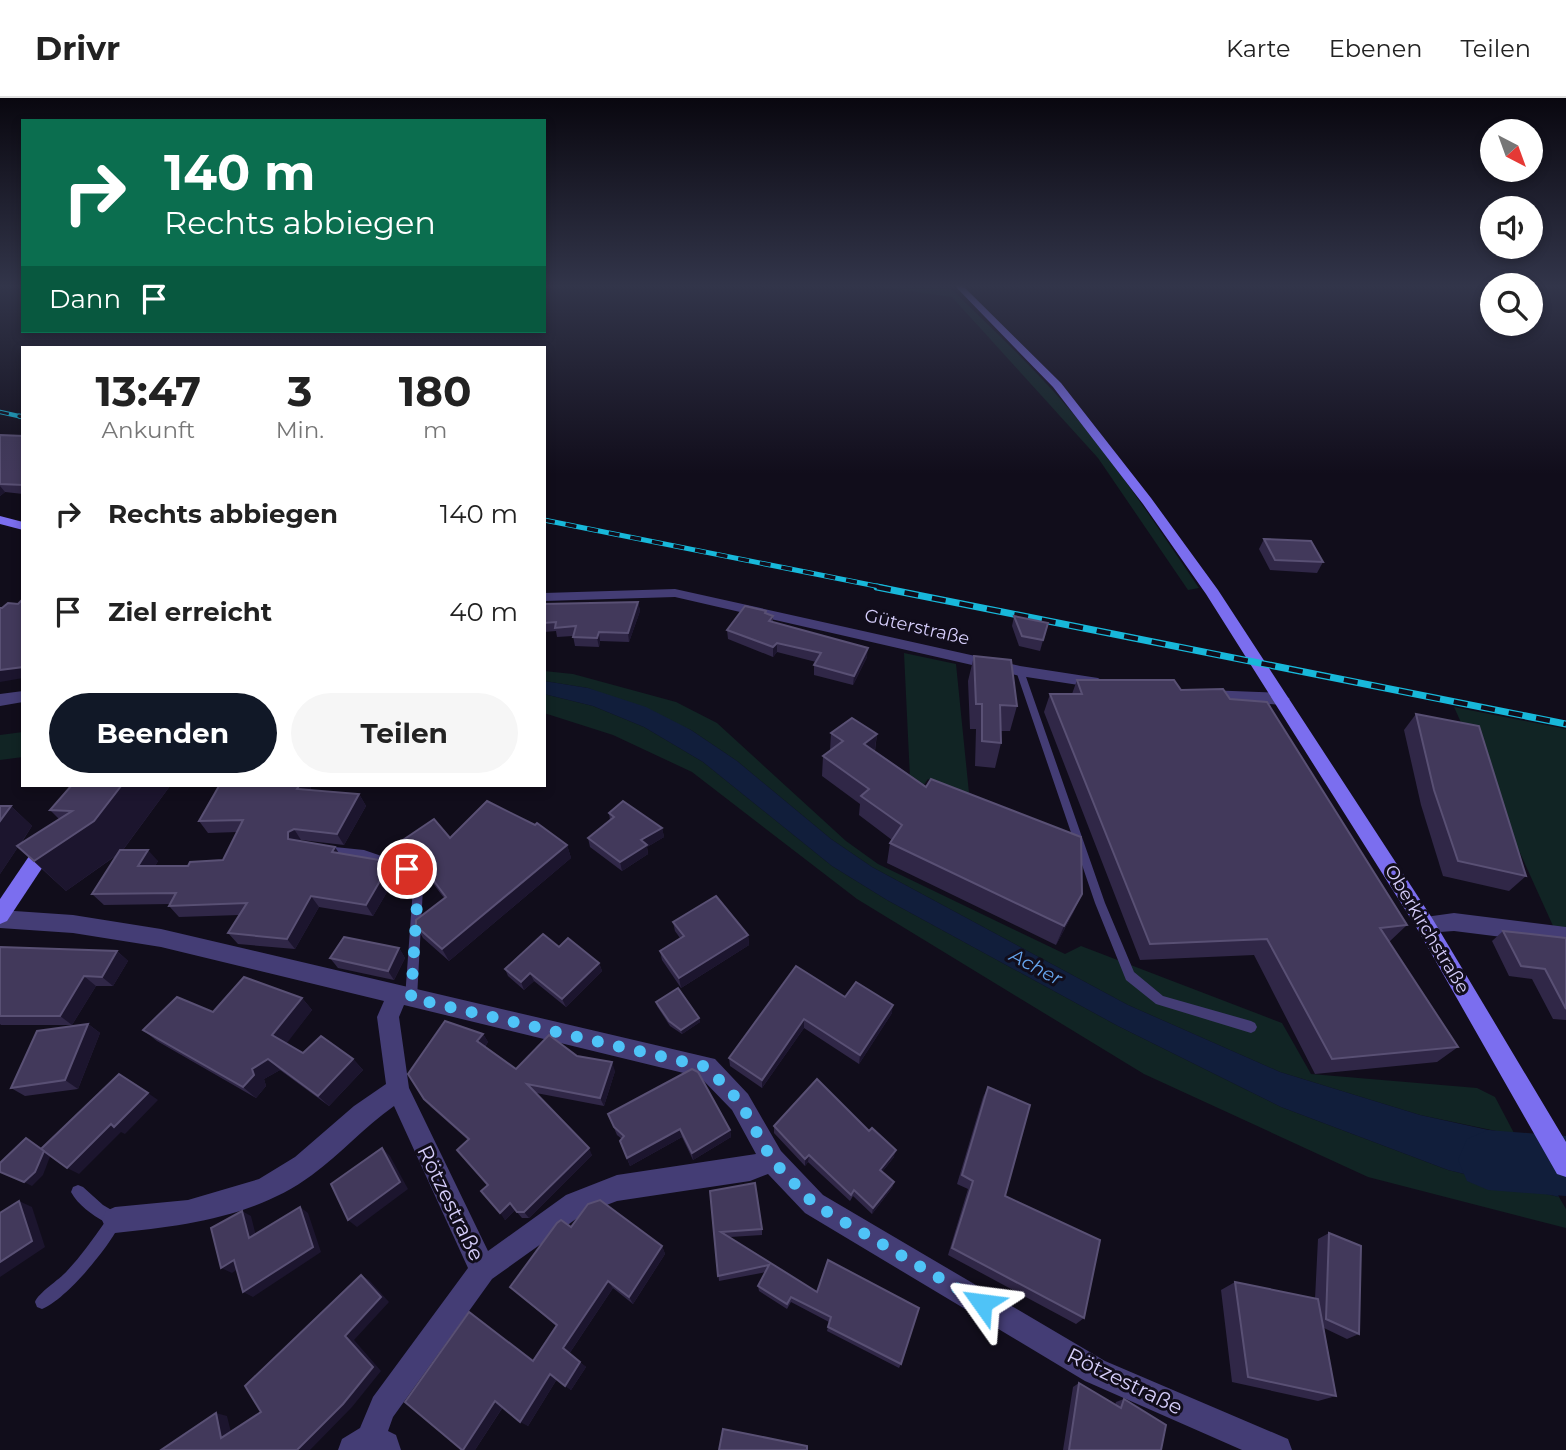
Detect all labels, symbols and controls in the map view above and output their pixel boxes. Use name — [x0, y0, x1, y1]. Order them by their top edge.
text: Drivr — [35, 28, 120, 68]
text: Karte — [1226, 34, 1291, 63]
text: Ebenen — [1329, 34, 1422, 63]
text: Teilen — [1460, 34, 1531, 63]
north arrow — [1480, 119, 1544, 182]
map controls — [1480, 119, 1543, 336]
text: 140 m — [164, 143, 316, 202]
icon: right — [49, 147, 140, 238]
button: sound — [1480, 196, 1543, 259]
text: Rechts abbiegen — [164, 203, 436, 242]
button: search — [1480, 273, 1543, 336]
icon: arrive — [135, 280, 173, 318]
text: Dann — [49, 283, 121, 315]
text: 13:47 — [96, 365, 201, 417]
text: 3 — [287, 365, 312, 417]
text: 180 — [399, 365, 471, 417]
text: Ankunft — [101, 416, 195, 444]
text: Min. — [276, 416, 324, 444]
text: m — [423, 416, 447, 444]
icon: right — [49, 495, 87, 533]
text: Rechts abbiegen — [108, 498, 338, 530]
text: 140 m — [440, 498, 518, 530]
icon: arrive — [49, 593, 87, 631]
text: Ziel erreicht — [108, 596, 272, 628]
text: 40 m — [449, 596, 518, 628]
street label: Güterstraße — [862, 604, 972, 650]
button: Beenden — [49, 693, 277, 773]
button: Teilen — [291, 693, 518, 773]
pin — [377, 839, 437, 899]
icon: arrive — [388, 850, 426, 888]
street label: Oberkirchstraße — [1380, 861, 1474, 997]
water label: Acher — [1005, 943, 1066, 990]
street label: Rötzestraße — [412, 1141, 490, 1265]
position arrow — [945, 1266, 1019, 1340]
street label: Rötzestraße — [1063, 1342, 1187, 1420]

